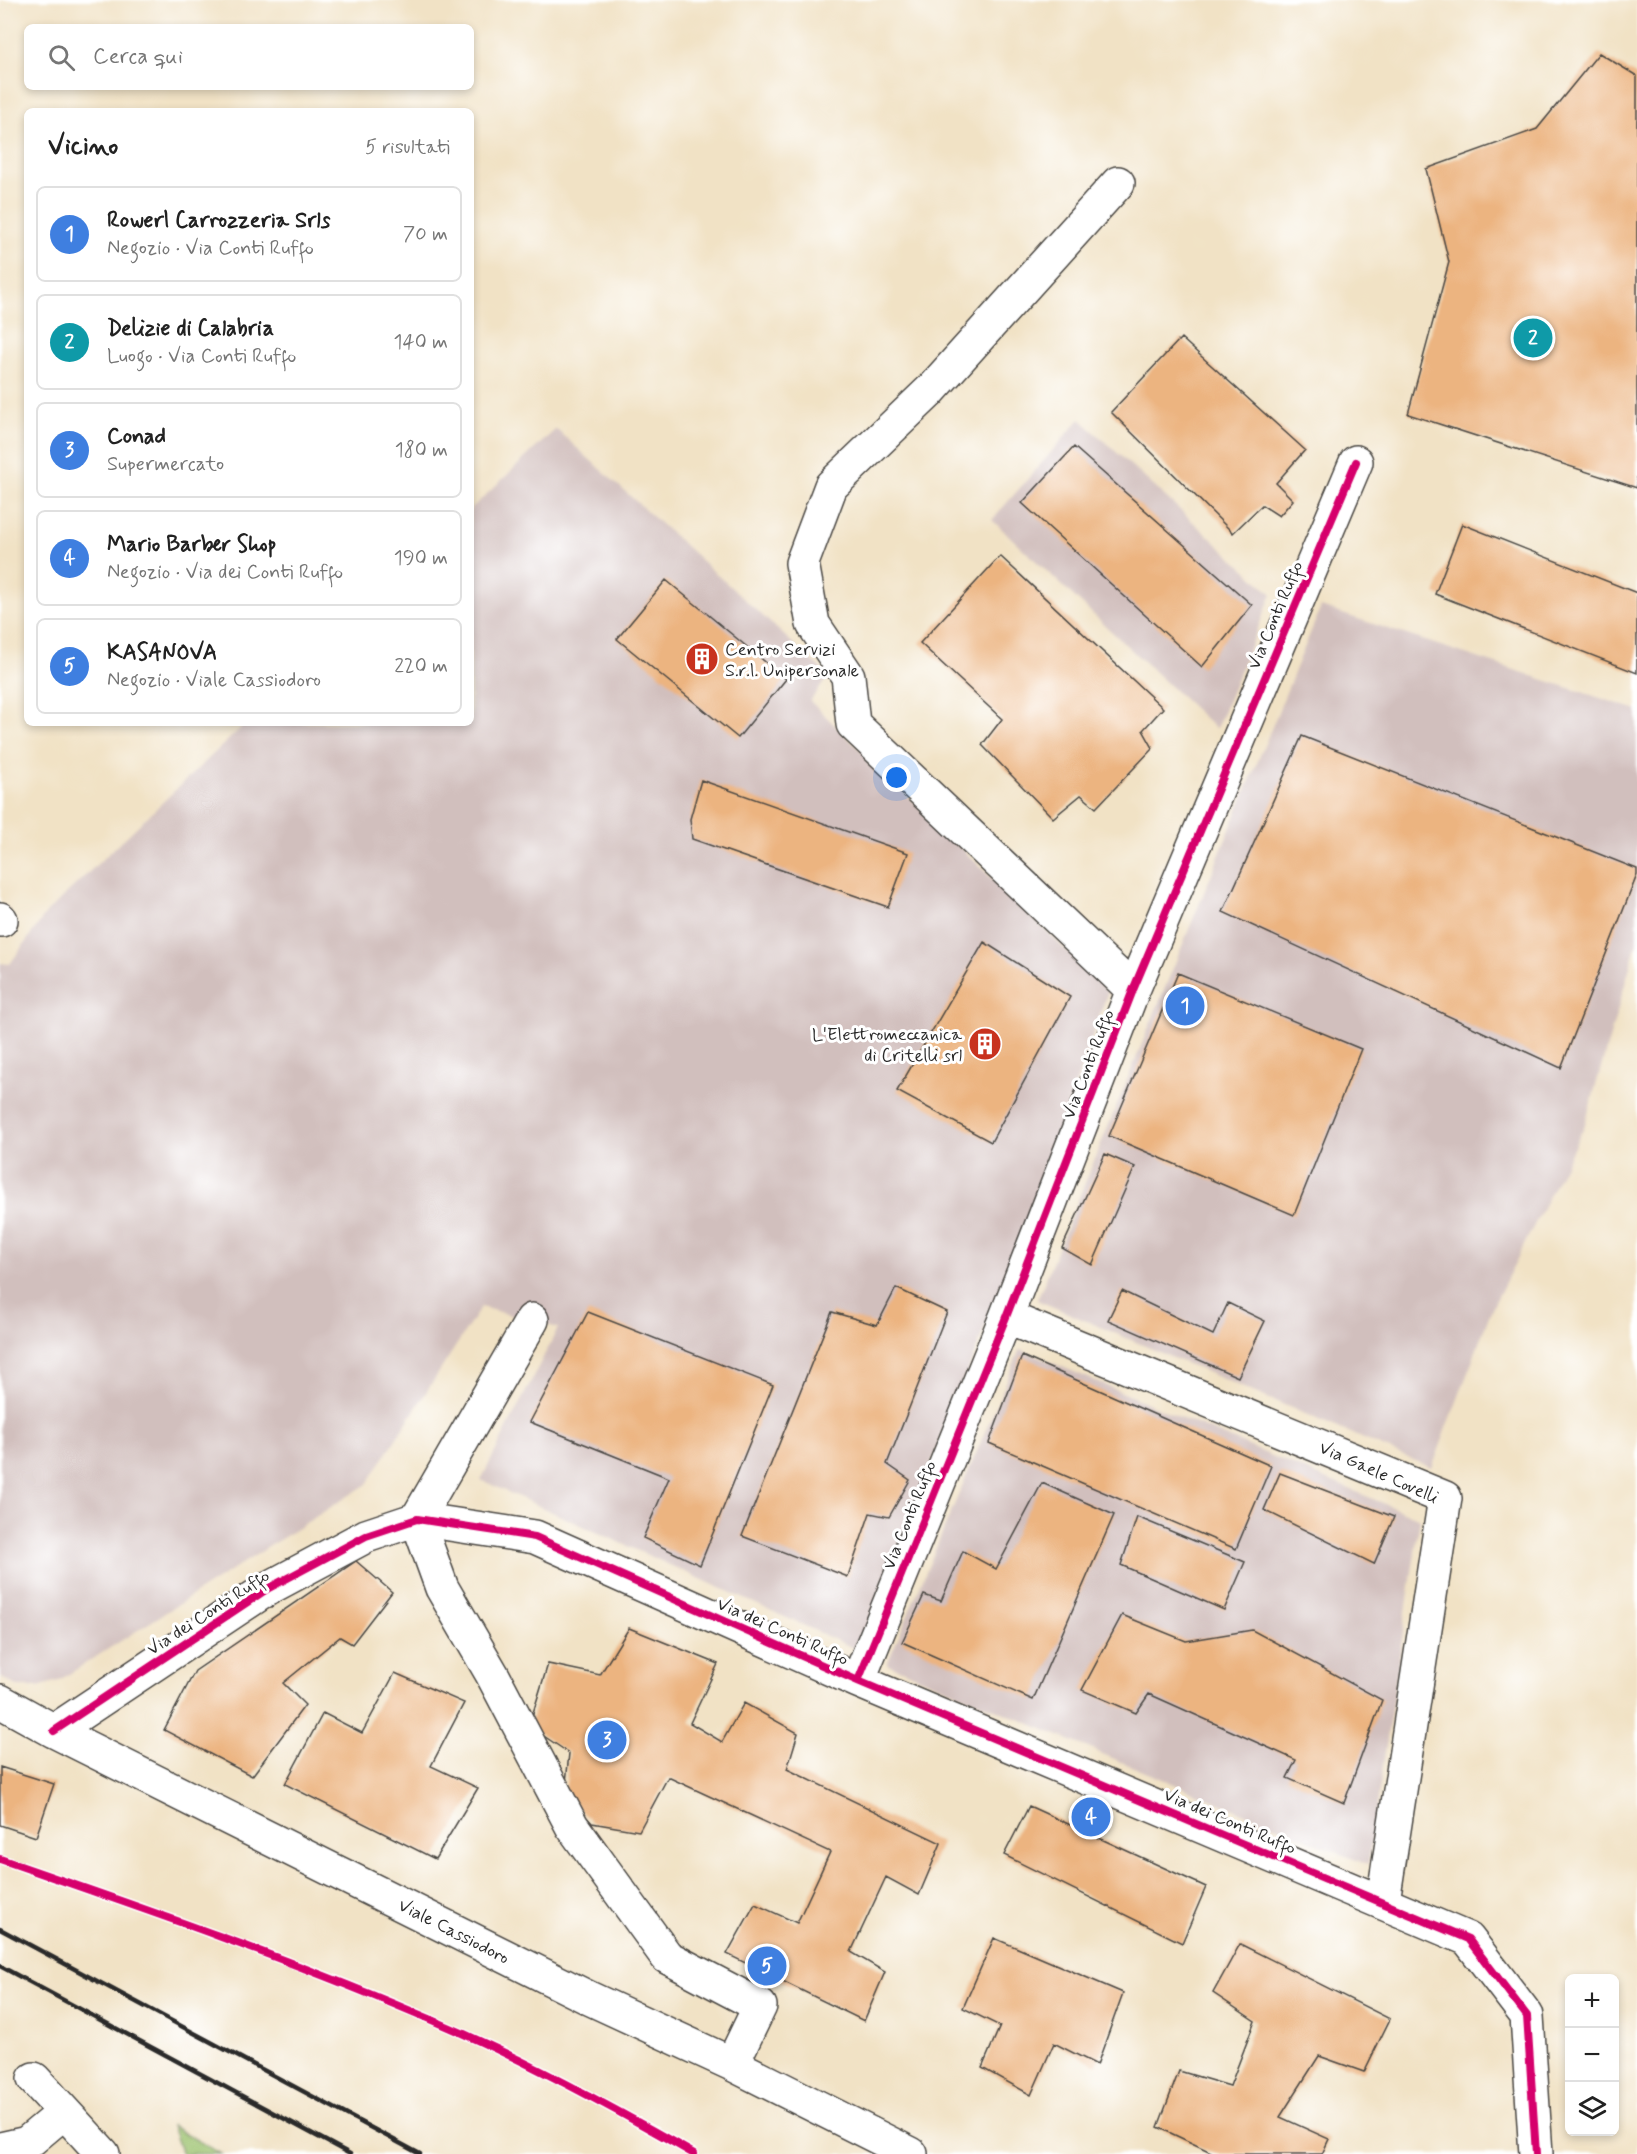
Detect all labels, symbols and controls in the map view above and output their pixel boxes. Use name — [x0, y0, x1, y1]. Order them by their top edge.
search box — [24, 24, 474, 90]
icon: search — [45, 41, 78, 74]
text: Cerca qui — [93, 43, 183, 71]
text: Vicino — [48, 130, 118, 164]
text: 5 risultati — [365, 134, 450, 161]
text: Rowerl Carrozzeria Srls — [107, 207, 330, 235]
text: 1 — [65, 221, 74, 248]
text: 70 m — [403, 221, 448, 248]
text: Negozio · Via Conti Ruffo — [107, 235, 314, 262]
text: Delizie di Calabria — [107, 315, 274, 343]
pin: 2 — [1514, 316, 1552, 360]
text: 2 — [65, 329, 74, 356]
text: 140 m — [394, 329, 448, 356]
text: Luogo · Via Conti Ruffo — [107, 343, 296, 370]
text: Conad — [107, 423, 166, 451]
text: 3 — [65, 437, 74, 464]
text: 180 m — [395, 437, 448, 464]
text: Supermercato — [107, 451, 224, 478]
text: Mario Barber Shop — [107, 531, 277, 559]
text: 4 — [64, 545, 75, 572]
text: 190 m — [394, 545, 448, 572]
street label: Via Conti Ruffo — [1242, 558, 1311, 674]
text: Negozio · Via dei Conti Ruffo — [107, 559, 343, 586]
place label: Centro Servizi S.r.l. Unipersonale — [725, 638, 859, 683]
text: KASANOVA — [107, 639, 217, 667]
building icon: Centro Servizi S.r.l. Unipersonale — [684, 641, 720, 677]
text: 5 — [64, 653, 76, 680]
text: 220 m — [394, 653, 448, 680]
text: Negozio · Viale Cassiodoro — [107, 667, 321, 694]
your location — [882, 763, 911, 792]
pin: 1 — [1166, 984, 1204, 1028]
street label: Via Conti Ruffo — [1057, 1006, 1123, 1123]
place label: L'Elettromeccanica di Critelli srl — [812, 1023, 962, 1068]
building icon: L'Elettromeccanica di Critelli srl — [967, 1026, 1003, 1062]
street label: Via Gaele Covelli — [1315, 1436, 1442, 1510]
street label: Via Conti Ruffo — [877, 1457, 945, 1574]
street label: Via dei Conti Ruffo — [143, 1564, 276, 1663]
street label: Via dei Conti Ruffo — [712, 1592, 852, 1674]
pin: 3 — [588, 1718, 626, 1762]
street label: Via dei Conti Ruffo — [1159, 1783, 1300, 1862]
pin: 4 — [1072, 1794, 1110, 1840]
street label: Viale Cassiodoro — [394, 1894, 513, 1970]
pin: 5 — [748, 1944, 786, 1988]
map controls — [1565, 1974, 1619, 2136]
button: + — [1565, 1974, 1619, 2028]
button: − — [1565, 2028, 1619, 2082]
button: layers — [1565, 2082, 1619, 2136]

